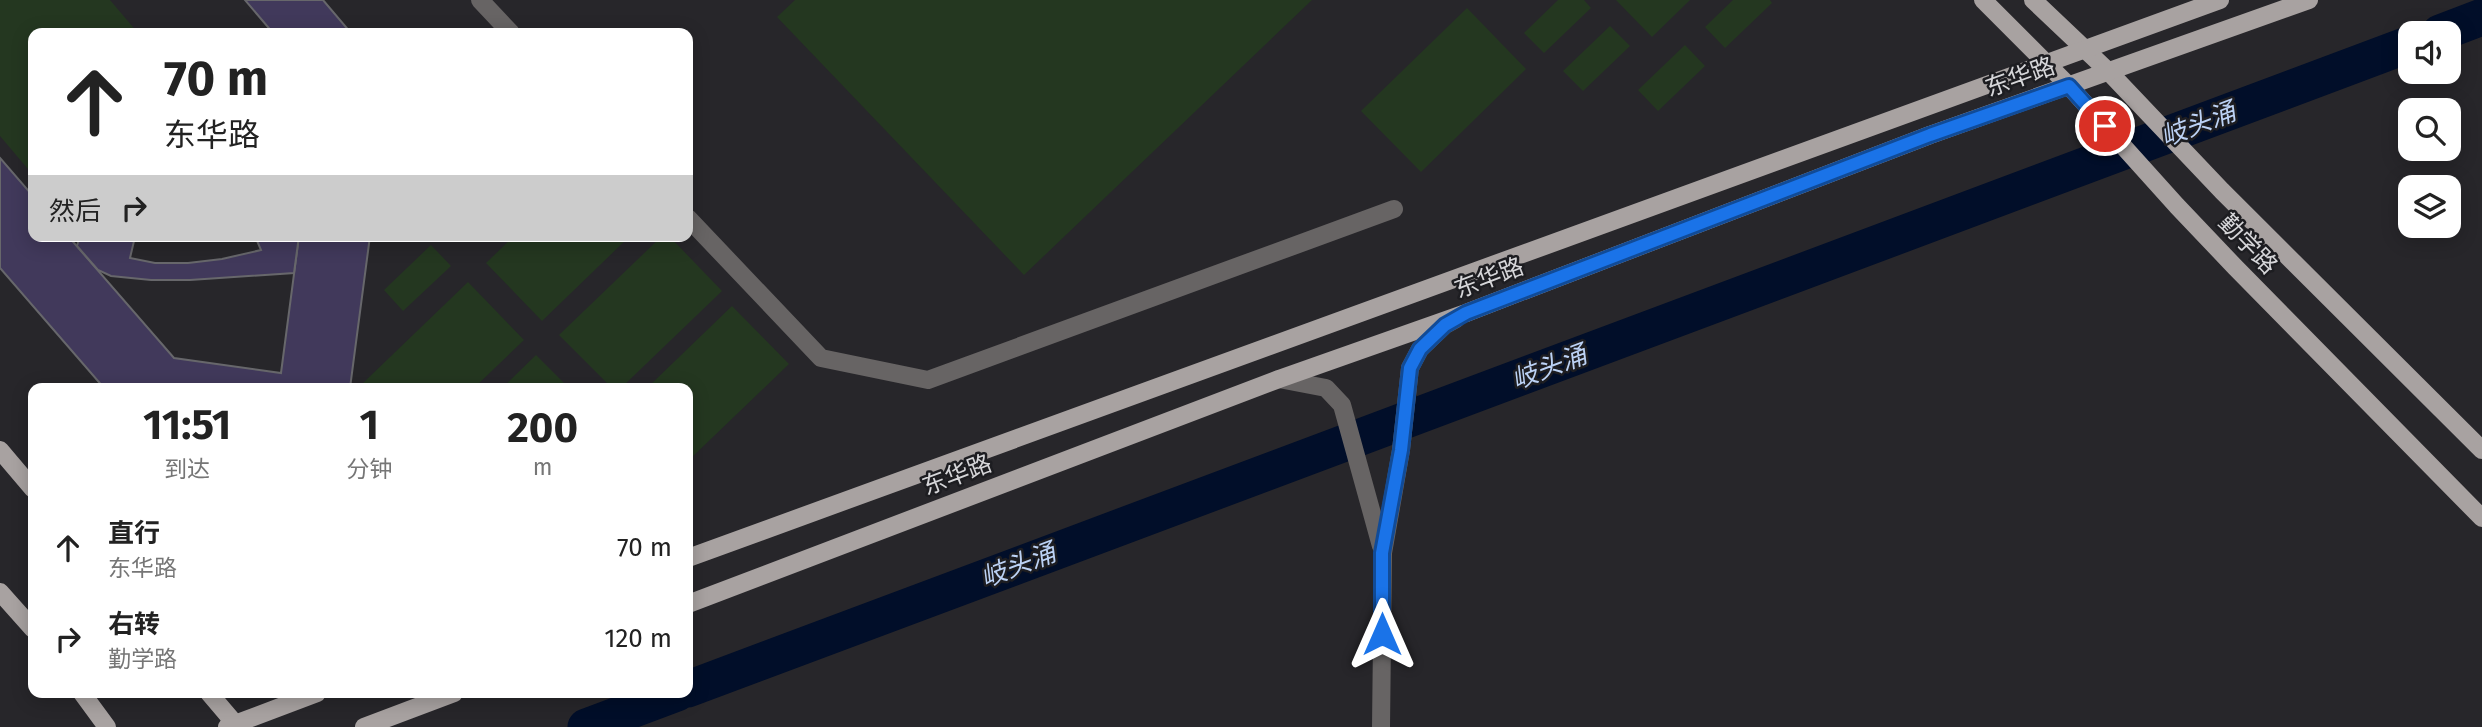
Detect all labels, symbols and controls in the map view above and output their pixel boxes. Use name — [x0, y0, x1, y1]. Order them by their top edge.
map controls — [2398, 21, 2461, 238]
button: sound — [2398, 21, 2461, 84]
text: 70 m — [164, 49, 268, 108]
street label: 东华路 — [1981, 52, 2059, 102]
icon: ahead — [49, 56, 140, 147]
water label: 岐头涌 — [2156, 95, 2243, 153]
pin — [2075, 96, 2135, 156]
button: search — [2398, 98, 2461, 161]
icon: arrive — [2086, 107, 2124, 145]
text: 东华路 — [164, 116, 260, 154]
button: layers — [2398, 175, 2461, 238]
icon: right — [115, 189, 153, 227]
text: 然后 — [49, 196, 101, 227]
street label: 勤学路 — [2213, 208, 2283, 280]
street label: 东华路 — [1450, 252, 1528, 304]
water label: 岐头涌 — [1507, 338, 1594, 396]
text: 11:51 — [143, 400, 231, 450]
text: 1 — [359, 400, 379, 450]
text: 200 — [507, 403, 578, 453]
street label: 东华路 — [918, 449, 996, 501]
text: m — [533, 453, 552, 481]
text: 到达 — [164, 455, 210, 483]
text: 分钟 — [346, 455, 392, 483]
text: 直行 — [108, 518, 160, 549]
icon: ahead — [49, 529, 87, 567]
text: 70 m — [617, 532, 672, 563]
water label: 岐头涌 — [976, 536, 1063, 594]
text: 东华路 — [108, 554, 177, 582]
position arrow — [1345, 597, 1419, 671]
text: 右转 — [108, 609, 160, 640]
icon: right — [49, 620, 87, 658]
text: 120 m — [604, 623, 672, 654]
text: 勤学路 — [108, 645, 177, 673]

